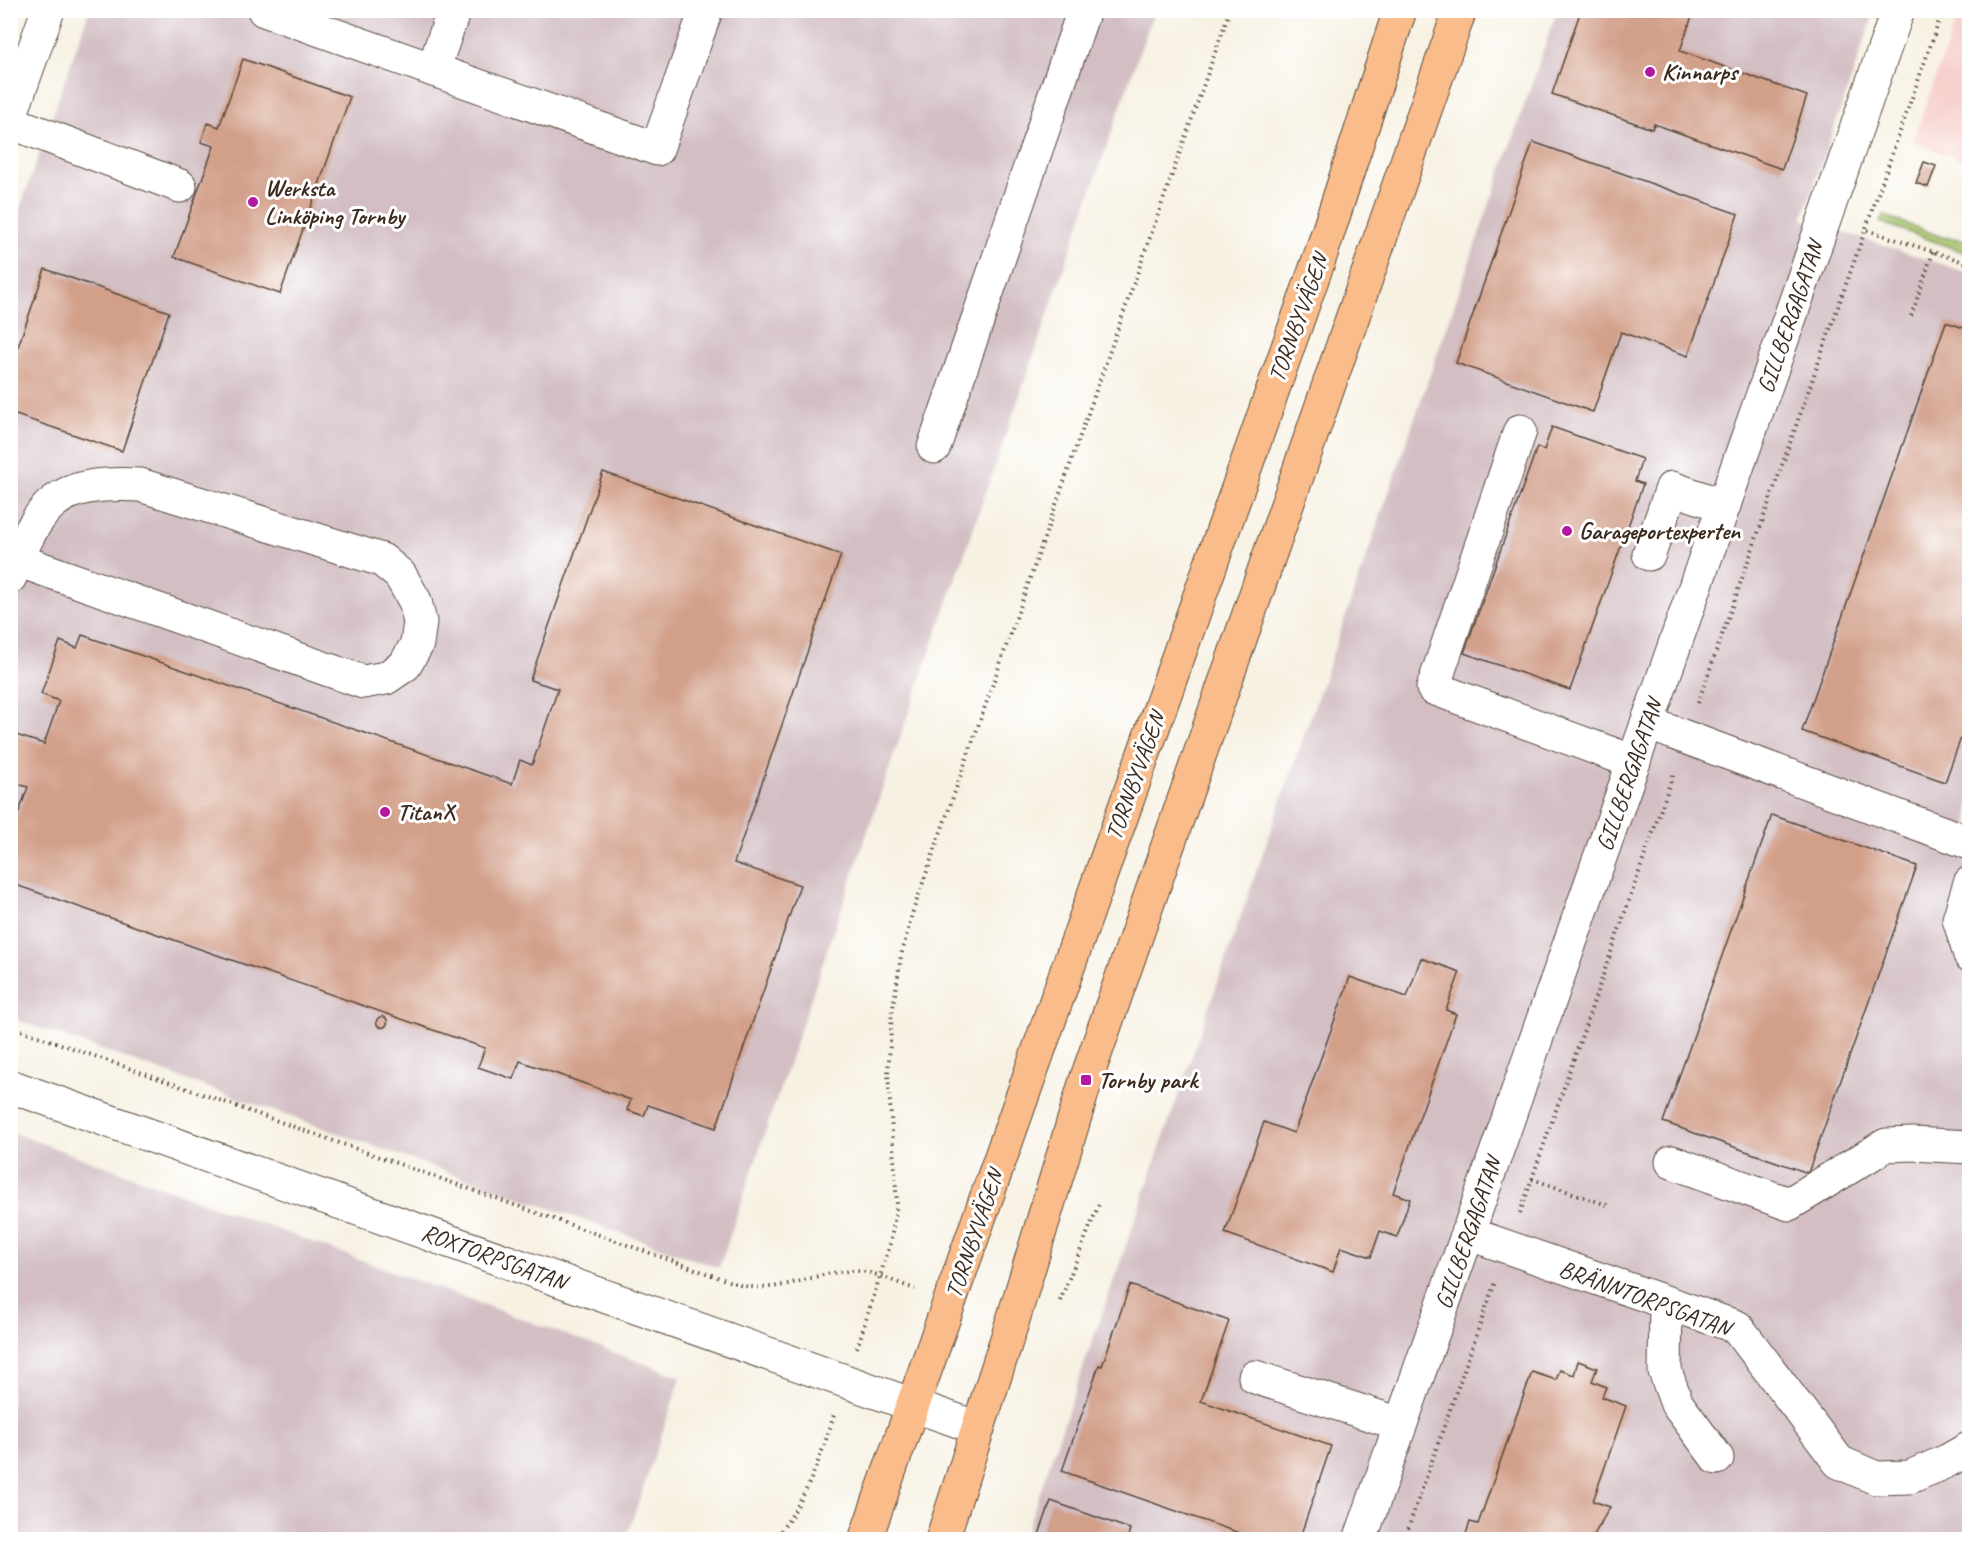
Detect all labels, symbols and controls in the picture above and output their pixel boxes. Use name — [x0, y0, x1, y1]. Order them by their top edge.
place label: Kinnarps — [1662, 57, 1740, 87]
marker: Kinnarps — [1643, 65, 1657, 79]
place label: Werksta Linköping Tornby — [265, 173, 407, 231]
marker: Werksta Linköping Tornby — [246, 195, 260, 209]
street label: GILLBERGAGATAN — [1750, 234, 1831, 397]
street label: TORNBYVÄGEN — [1261, 247, 1336, 386]
place label: Garageportexperten — [1579, 516, 1741, 546]
marker: Garageportexperten — [1560, 524, 1574, 538]
street label: GILLBERGAGATAN — [1589, 692, 1670, 855]
street label: TORNBYVÄGEN — [1098, 705, 1173, 844]
place label: TitanX — [397, 797, 457, 827]
marker: TitanX — [378, 805, 392, 819]
place label: Tornby park — [1098, 1065, 1199, 1095]
marker: Tornby park — [1079, 1073, 1093, 1087]
street label: GILLBERGAGATAN — [1428, 1150, 1509, 1313]
street label: TORNBYVÄGEN — [938, 1163, 1011, 1302]
street label: ROXTORPSGATAN — [417, 1217, 574, 1298]
street label: BRÄNNTORPSGATAN — [1555, 1253, 1738, 1344]

